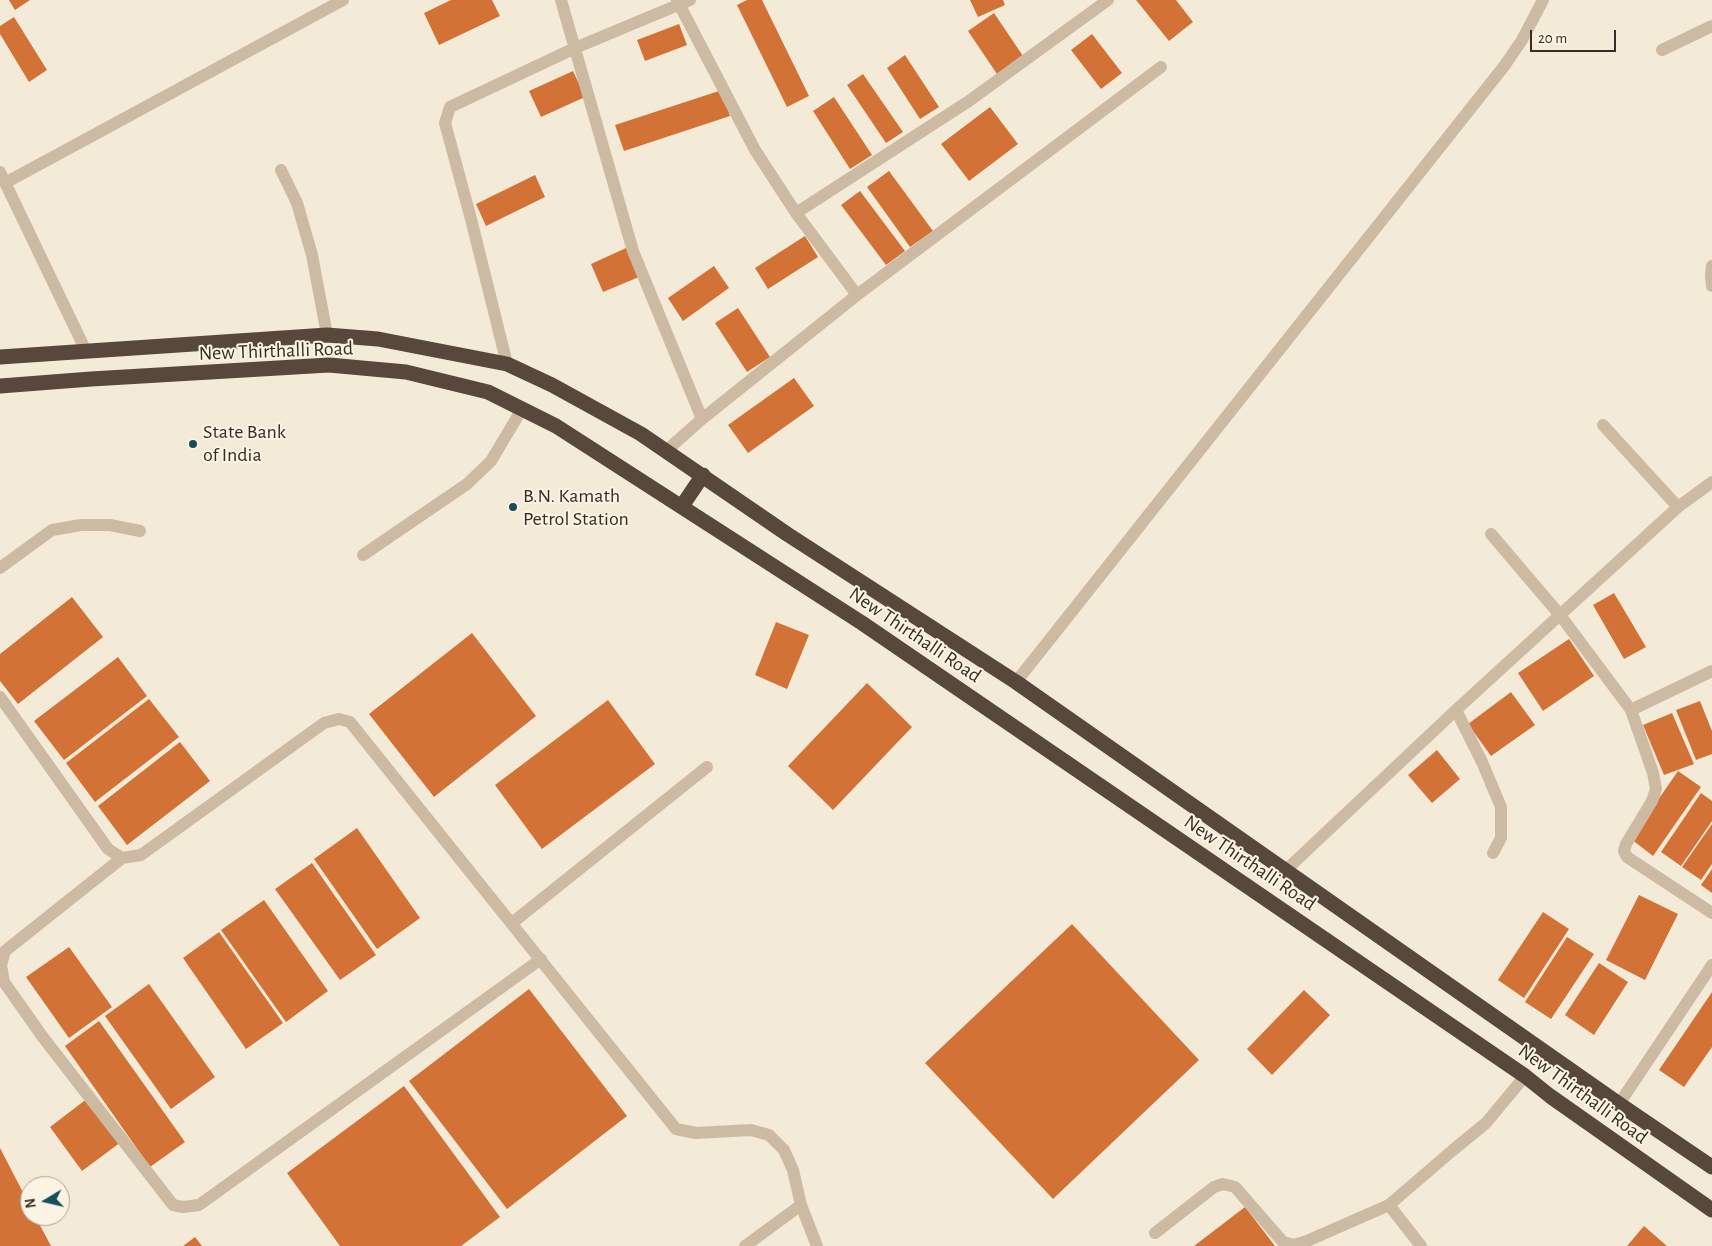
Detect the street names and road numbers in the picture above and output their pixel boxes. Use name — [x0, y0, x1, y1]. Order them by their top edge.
street label: New Thirthalli Road — [198, 336, 354, 366]
street label: New Thirthalli Road — [844, 582, 986, 688]
street label: New Thirthalli Road — [1179, 810, 1321, 916]
street label: New Thirthalli Road — [1513, 1039, 1653, 1149]

